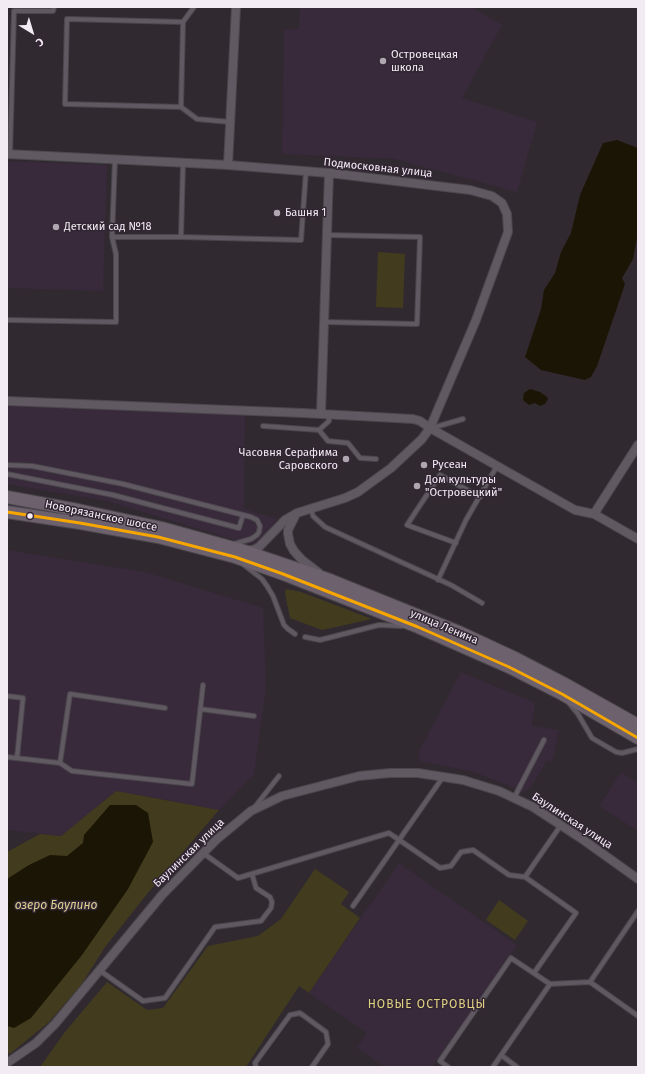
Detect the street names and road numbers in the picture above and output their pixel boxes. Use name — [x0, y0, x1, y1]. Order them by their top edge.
street label: Подмосковная улица — [323, 156, 433, 180]
street label: Новорязанское шоссе — [44, 498, 158, 534]
street label: улица Ленина — [408, 607, 480, 647]
street label: Баулинская улица — [529, 790, 615, 852]
street label: Баулинская улица — [151, 816, 227, 890]

